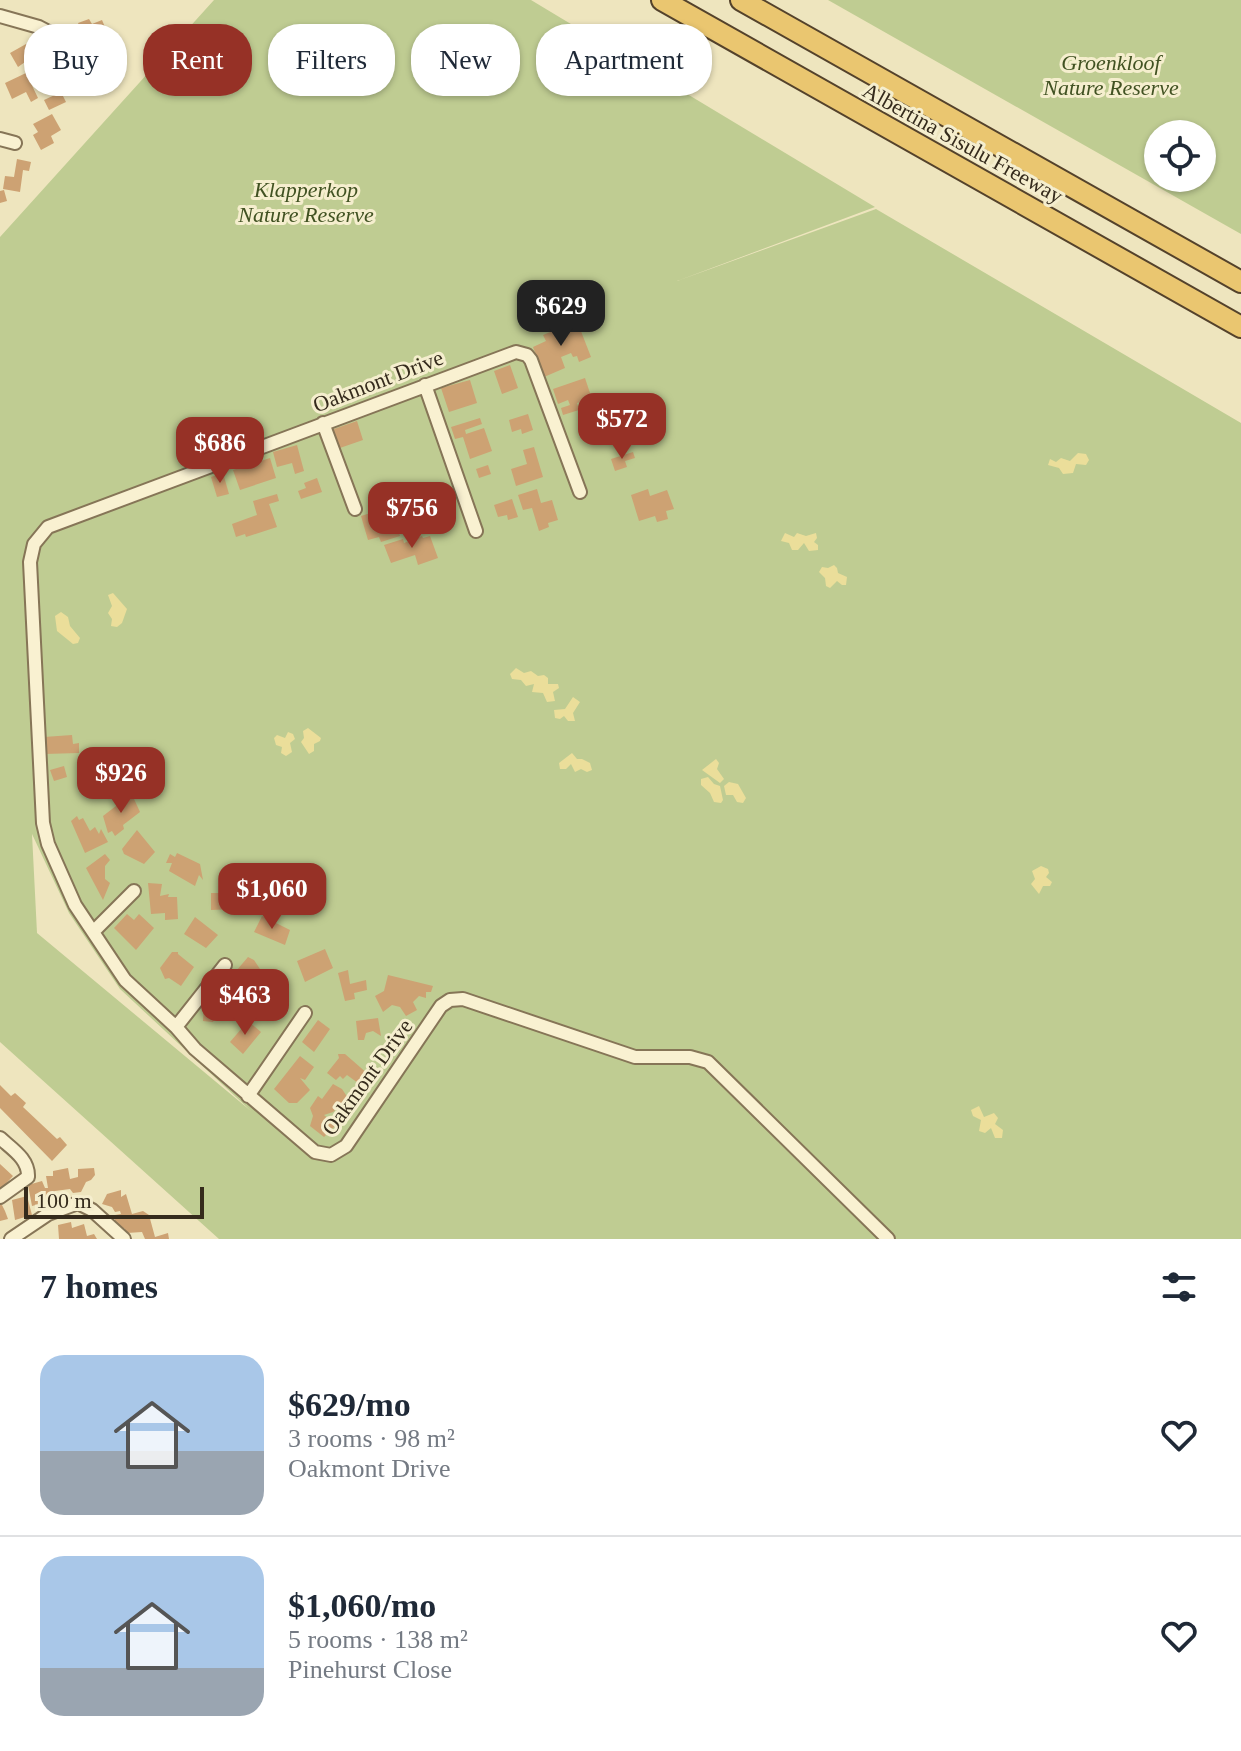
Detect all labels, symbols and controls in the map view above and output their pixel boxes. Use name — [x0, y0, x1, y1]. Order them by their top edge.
chip: Buy — [24, 24, 127, 96]
chip: Rent — [143, 24, 252, 96]
chip: Filters — [268, 24, 395, 96]
chip: New — [411, 24, 520, 96]
chip: Apartment — [536, 24, 712, 96]
park label: Groenkloof Nature Reserve — [1042, 50, 1179, 100]
street label: Albertina Sisulu Freeway — [859, 78, 1067, 208]
map controls — [1144, 120, 1216, 192]
button: locate — [1144, 120, 1216, 192]
park label: Klapperkop Nature Reserve — [237, 177, 374, 227]
pin: $629 — [514, 280, 608, 348]
text: $629 — [535, 291, 587, 320]
street label: Oakmont Drive — [309, 345, 447, 417]
pin: $572 — [575, 393, 669, 461]
text: $572 — [596, 404, 648, 433]
pin: $686 — [173, 417, 267, 485]
text: $686 — [194, 428, 246, 457]
pin: $756 — [365, 482, 459, 550]
text: $756 — [386, 493, 438, 522]
pin: $926 — [74, 747, 168, 815]
text: $926 — [95, 758, 147, 787]
pin: $1,060 — [207, 863, 337, 931]
text: $1,060 — [236, 874, 308, 903]
pin: $463 — [198, 969, 292, 1037]
text: $463 — [219, 980, 271, 1009]
street label: Oakmont Drive — [316, 1014, 418, 1140]
scale bar — [24, 1183, 204, 1219]
text: 100 m — [36, 1188, 92, 1213]
icon: filters — [1157, 1265, 1201, 1309]
text: 7 homes — [40, 1268, 158, 1305]
text: $629/mo — [288, 1386, 411, 1423]
icon: home — [104, 1387, 200, 1483]
icon: heart — [1157, 1413, 1201, 1457]
text: 3 rooms · 98 m² — [288, 1424, 455, 1453]
text: Oakmont Drive — [288, 1454, 450, 1483]
text: $1,060/mo — [288, 1587, 436, 1624]
icon: home — [104, 1588, 200, 1684]
icon: heart — [1157, 1614, 1201, 1658]
text: 5 rooms · 138 m² — [288, 1625, 468, 1654]
text: Pinehurst Close — [288, 1655, 452, 1684]

